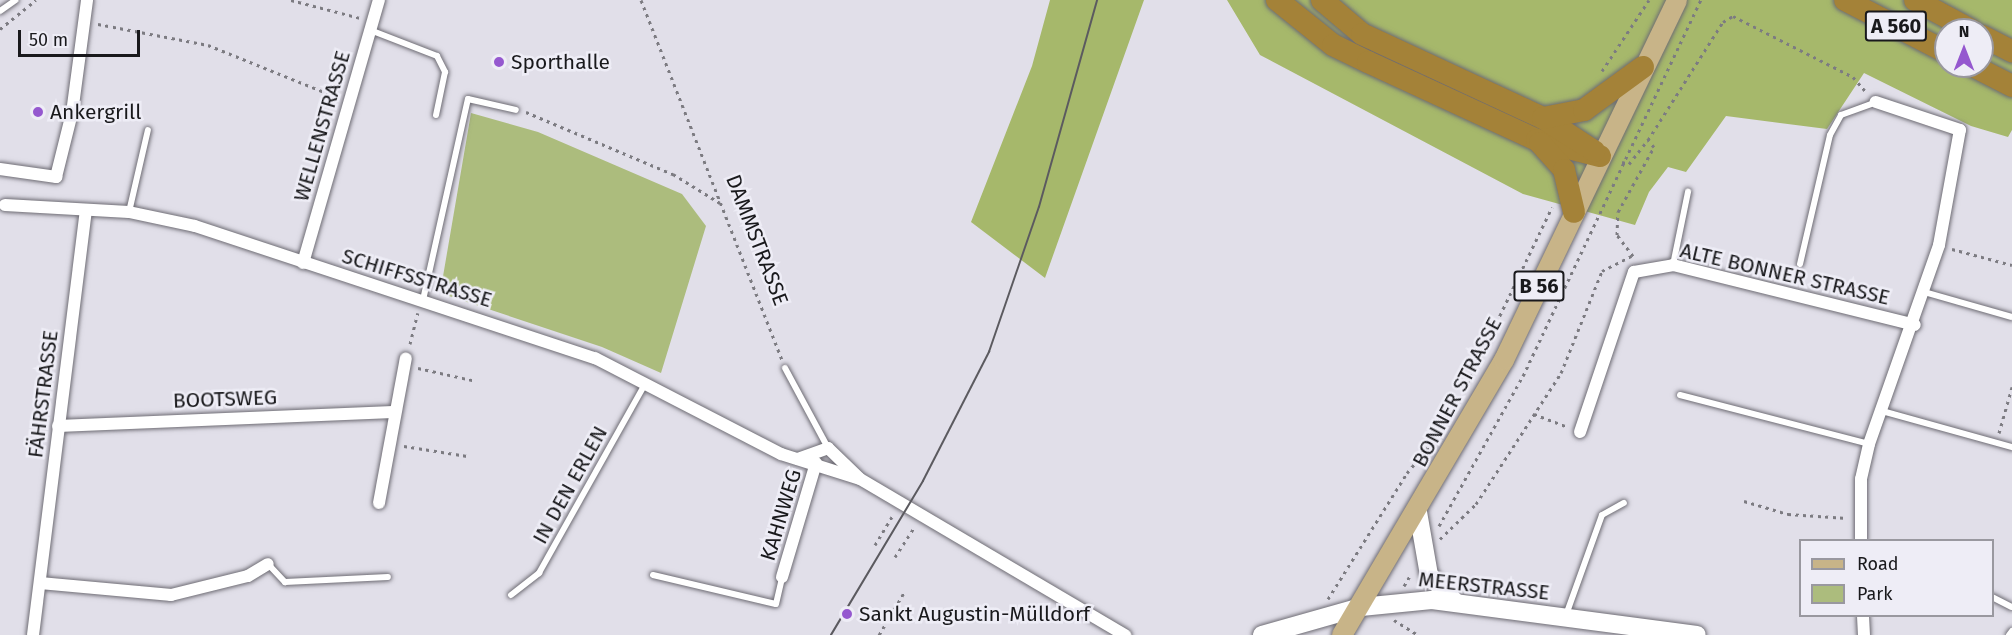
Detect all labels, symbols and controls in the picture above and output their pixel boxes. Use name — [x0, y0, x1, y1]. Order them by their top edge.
road number: A 560 — [1864, 9, 1928, 43]
scale bar — [21, 18, 142, 56]
north arrow — [1934, 18, 1994, 78]
text: N — [1959, 22, 1969, 41]
text: 50 m — [29, 29, 68, 51]
street label: WELLENSTRASSE — [288, 48, 356, 204]
place label: Sporthalle — [511, 49, 610, 75]
marker: Sporthalle — [492, 55, 506, 69]
place label: Ankergrill — [50, 99, 141, 125]
marker: Ankergrill — [31, 105, 45, 119]
street label: DAMMSTRASSE — [720, 171, 794, 309]
street label: ALTE BONNER STRASSE — [1678, 238, 1892, 310]
street label: SCHIFFSSTRASSE — [339, 243, 495, 313]
road number: B 56 — [1512, 269, 1566, 303]
street label: BONNER STRASSE — [1407, 313, 1507, 471]
street label: FÄHRSTRASSE — [23, 329, 63, 459]
street label: BOOTSWEG — [172, 385, 278, 413]
street label: IN DEN ERLEN — [527, 422, 613, 548]
street label: KAHNWEG — [755, 466, 807, 564]
legend — [1799, 539, 1994, 617]
text: Road — [1857, 553, 1899, 575]
street label: MEERSTRASSE — [1417, 567, 1551, 605]
text: Park — [1857, 583, 1892, 605]
place label: Sankt Augustin-Mülldorf — [859, 601, 1090, 627]
marker: Sankt Augustin-Mülldorf — [840, 607, 854, 621]

